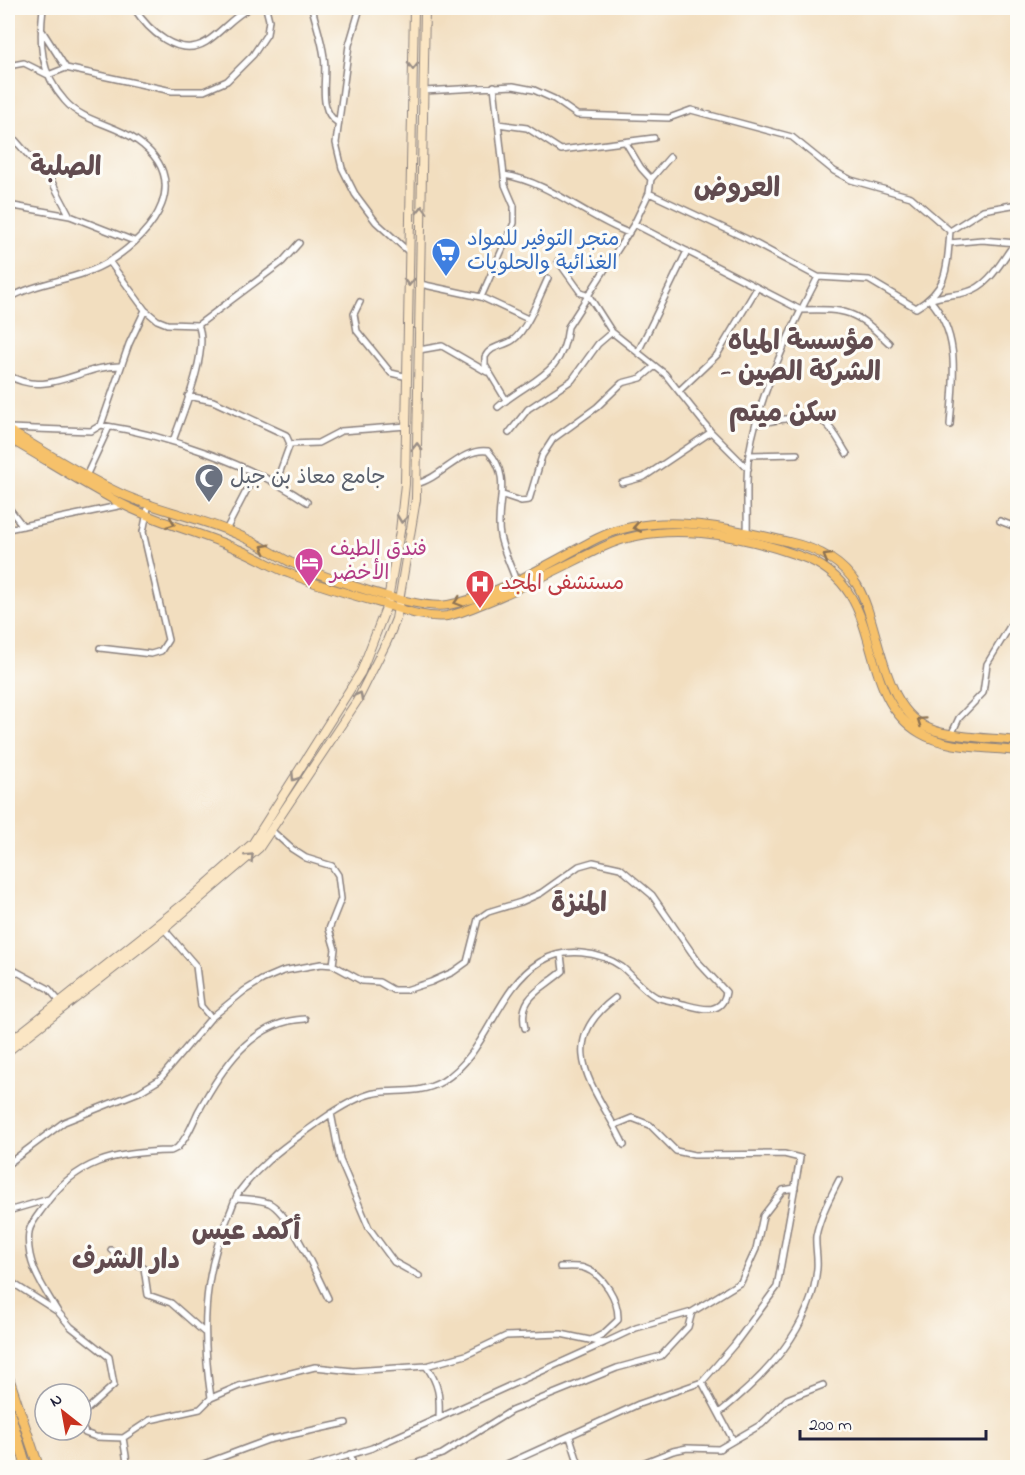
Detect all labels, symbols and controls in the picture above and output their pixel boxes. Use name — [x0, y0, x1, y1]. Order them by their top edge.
one-way arrow — [407, 61, 419, 70]
district label: الصلبة — [30, 149, 102, 188]
district label: العروض — [694, 170, 780, 209]
one-way arrow — [415, 205, 428, 214]
place label: متجر التوفير للمواد الغذائية والحلويات — [467, 225, 619, 279]
supermarket icon: متجر التوفير للمواد الغذائية والحلويات — [430, 236, 462, 278]
one-way arrow — [403, 277, 416, 286]
district label: مؤسسة المياه - الشركة الصين — [720, 323, 881, 393]
district label: سكن ميتم — [729, 395, 837, 434]
one-way arrow — [411, 442, 423, 451]
mosque icon: جامع معاذ بن جبل — [193, 462, 225, 504]
place label: جامع معاذ بن جبل — [230, 463, 386, 493]
one-way arrow — [397, 514, 409, 523]
one-way arrow — [165, 516, 176, 528]
one-way arrow — [632, 520, 642, 533]
place label: فندق الطيف الأخضر — [328, 535, 427, 589]
one-way arrow — [261, 544, 271, 555]
hotel icon: فندق الطيف الأخضر — [293, 546, 325, 588]
one-way arrow — [822, 553, 833, 564]
hospital icon: مستشفى المجد — [464, 568, 496, 610]
place label: مستشفى المجد — [501, 569, 624, 599]
one-way arrow — [453, 595, 464, 607]
one-way arrow — [352, 692, 363, 702]
one-way arrow — [916, 717, 927, 728]
one-way arrow — [291, 771, 303, 781]
one-way arrow — [243, 853, 253, 864]
district label: المنزة — [551, 885, 607, 924]
district label: أكمد عيس — [192, 1213, 301, 1252]
district label: دار الشرف — [72, 1242, 180, 1281]
north arrow — [33, 1382, 93, 1442]
text: N — [45, 1388, 67, 1414]
scale bar — [800, 1403, 986, 1441]
text: 200 m — [809, 1413, 852, 1439]

